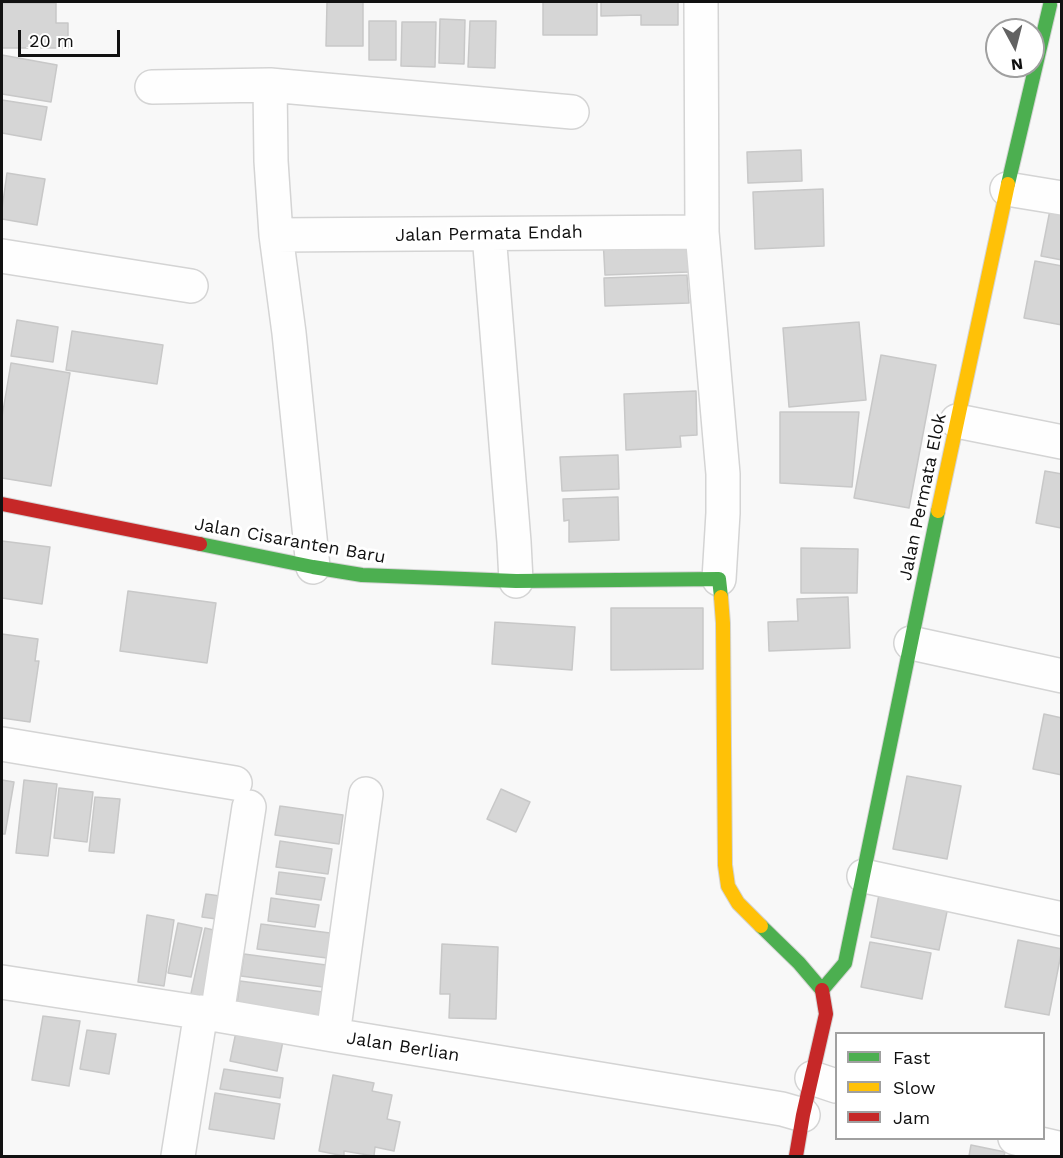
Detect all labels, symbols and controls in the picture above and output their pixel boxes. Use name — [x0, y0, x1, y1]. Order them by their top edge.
scale bar — [21, 18, 123, 56]
north arrow — [985, 18, 1045, 78]
text: 20 m — [29, 30, 74, 51]
text: N — [1010, 54, 1024, 75]
street label: Jalan Permata Endah — [395, 222, 583, 246]
street label: Jalan Permata Elok — [895, 411, 951, 583]
street label: Jalan Cisaranten Baru — [193, 514, 387, 568]
street label: Jalan Berlian — [345, 1027, 461, 1067]
legend — [835, 1032, 1045, 1140]
text: Fast — [893, 1047, 930, 1068]
text: Slow — [893, 1077, 936, 1098]
text: Jam — [893, 1107, 930, 1128]

